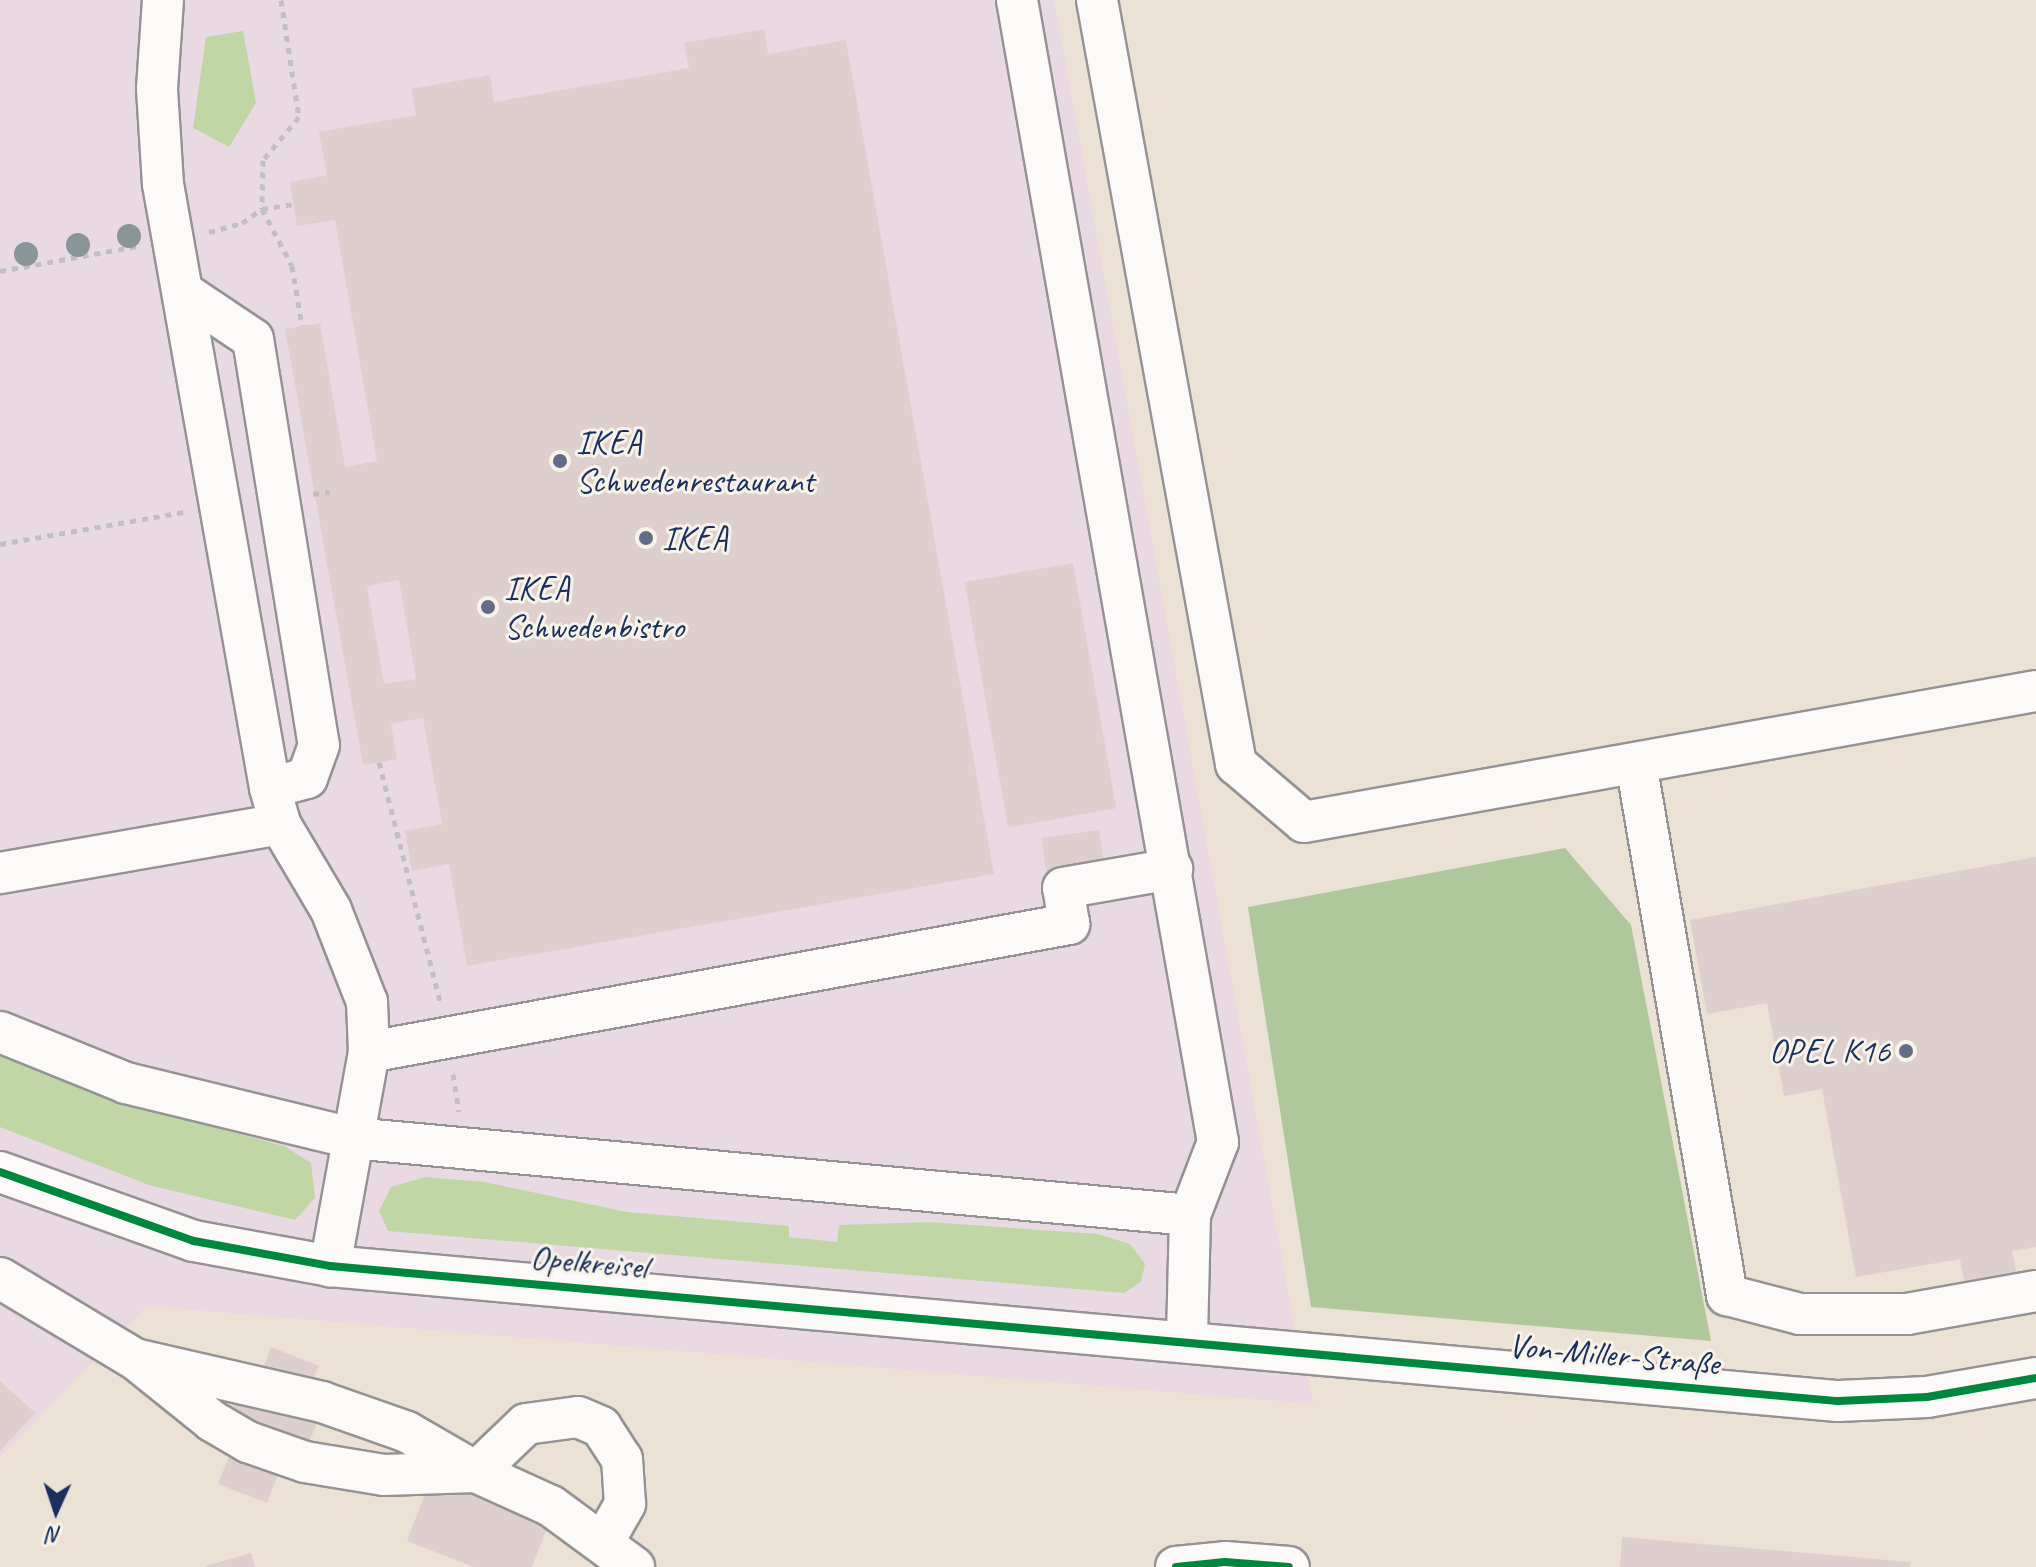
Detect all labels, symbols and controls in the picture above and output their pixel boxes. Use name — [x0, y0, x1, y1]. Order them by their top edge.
place label: IKEA Schwedenrestaurant — [576, 421, 814, 500]
marker: IKEA Schwedenrestaurant — [551, 452, 569, 470]
place label: IKEA — [662, 518, 728, 558]
marker: IKEA — [637, 529, 655, 547]
place label: IKEA Schwedenbistro — [504, 567, 684, 646]
marker: IKEA Schwedenbistro — [479, 598, 497, 616]
place label: OPEL K16 — [1769, 1031, 1890, 1071]
marker: OPEL K16 — [1897, 1042, 1915, 1060]
street label: Opelkreisel — [529, 1237, 649, 1287]
street label: Von-Miller-Straße — [1507, 1324, 1721, 1384]
north arrow — [16, 1471, 96, 1551]
text: N — [47, 1521, 62, 1549]

